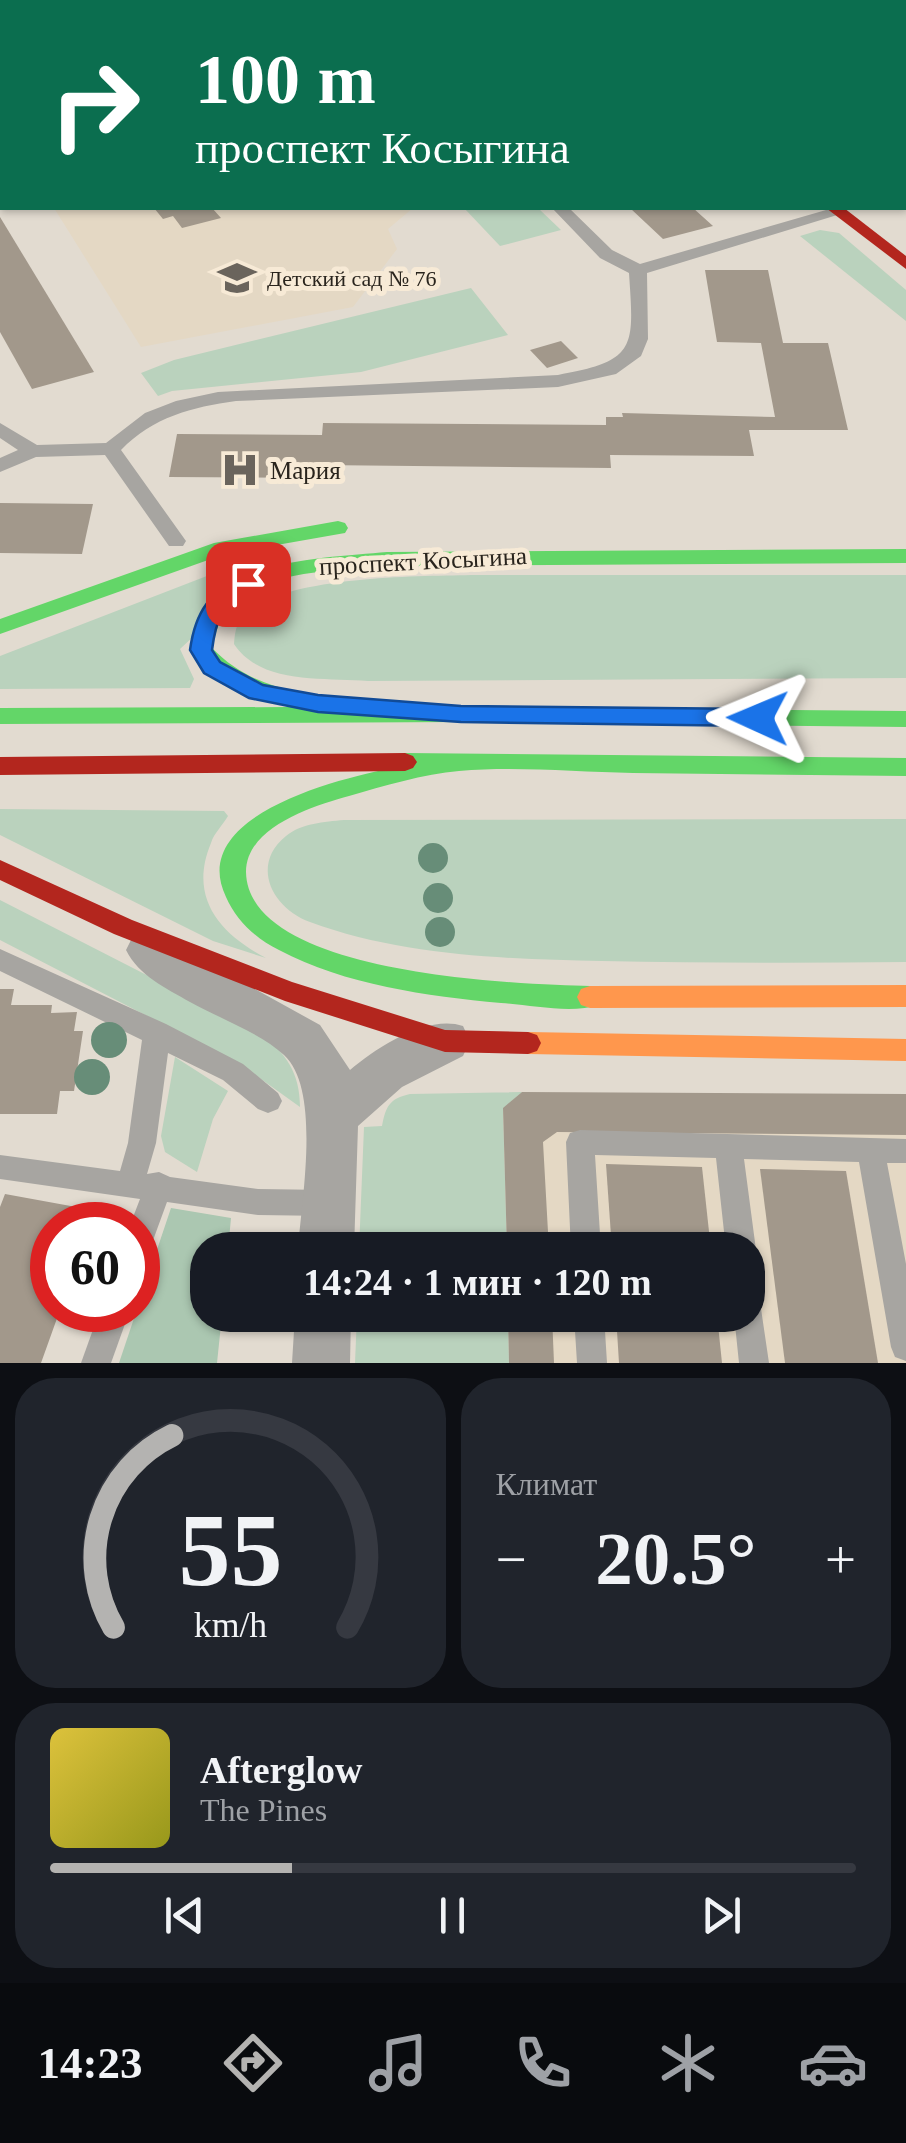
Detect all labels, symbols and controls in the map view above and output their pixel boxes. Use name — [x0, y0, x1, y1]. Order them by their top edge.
icon: right — [30, 40, 160, 170]
text: 100 m — [195, 41, 376, 118]
text: проспект Косыгина — [195, 123, 570, 173]
school or university icon: Детский сад № 76 — [216, 257, 258, 299]
place label: Детский сад № 76 — [267, 266, 436, 291]
hospital icon: Мария — [219, 449, 261, 491]
place label: Мария — [270, 457, 341, 484]
pin — [206, 542, 291, 627]
street label: проспект Косыгина — [318, 542, 528, 580]
icon: arrive — [221, 557, 276, 612]
position arrow — [706, 666, 810, 770]
speed limit sign: 60 — [30, 1202, 160, 1332]
text: 14:24 · 1 мин · 120 m — [303, 1261, 652, 1303]
text: Климат — [496, 1466, 597, 1502]
text: 55 — [178, 1492, 282, 1607]
text: 20.5° — [595, 1517, 756, 1600]
text: − — [496, 1529, 527, 1590]
text: + — [825, 1529, 856, 1590]
text: km/h — [194, 1605, 267, 1645]
text: Afterglow — [200, 1749, 362, 1791]
text: The Pines — [200, 1792, 327, 1828]
icon: previous — [157, 1888, 212, 1943]
icon: pause — [425, 1888, 480, 1943]
icon: next — [694, 1888, 749, 1943]
icon: directions — [218, 2028, 288, 2098]
icon: music — [363, 2028, 433, 2098]
icon: phone — [508, 2028, 578, 2098]
icon: climate — [653, 2028, 723, 2098]
icon: car — [798, 2028, 868, 2098]
text: 14:23 — [38, 2038, 143, 2088]

